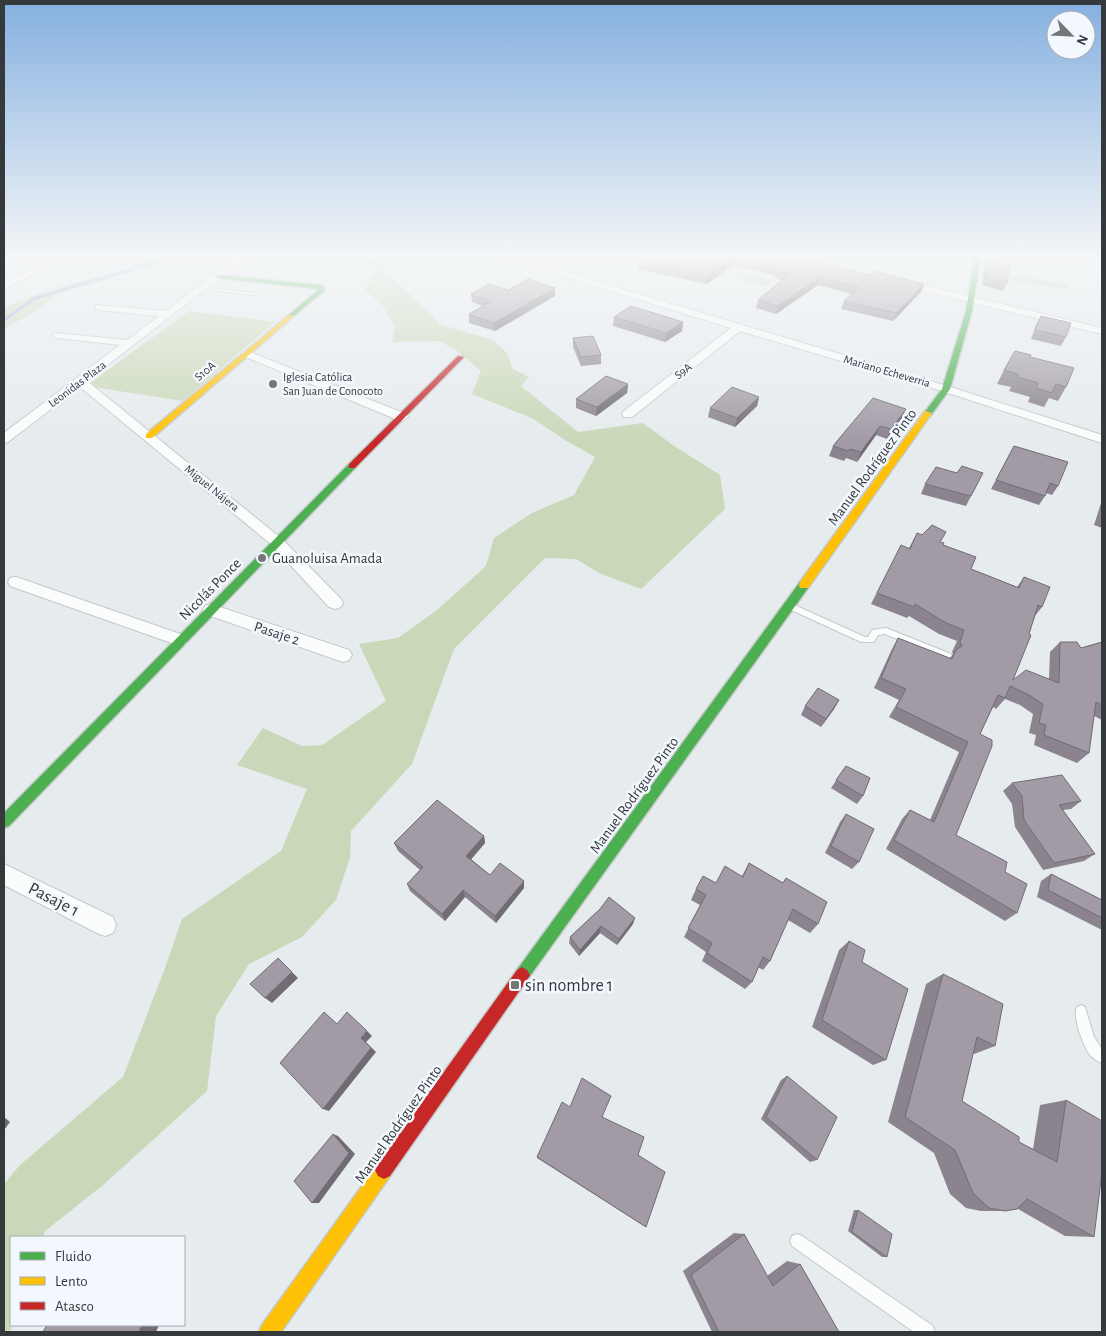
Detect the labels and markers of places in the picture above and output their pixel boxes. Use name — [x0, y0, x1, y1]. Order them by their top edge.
place label: Iglesia Católica San Juan de Conocoto — [283, 371, 383, 397]
marker: Iglesia Católica San Juan de Conocoto — [267, 378, 279, 390]
place label: Guanoluisa Amada — [272, 551, 382, 566]
marker: Guanoluisa Amada — [256, 552, 268, 564]
place label: sin nombre 1 — [525, 977, 613, 995]
marker: sin nombre 1 — [509, 979, 521, 991]

